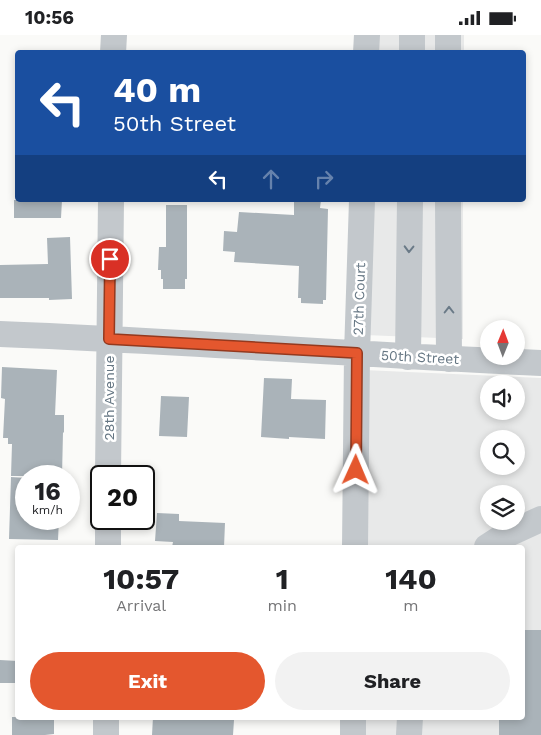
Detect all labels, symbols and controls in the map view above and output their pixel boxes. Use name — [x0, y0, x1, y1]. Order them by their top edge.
text: 10:56 — [25, 6, 74, 29]
text: 40 m — [113, 69, 201, 111]
icon: left — [30, 70, 95, 135]
text: 50th Street — [113, 111, 236, 136]
icon: left — [204, 165, 232, 193]
icon: ahead — [257, 165, 285, 193]
icon: right — [310, 165, 338, 193]
pin — [89, 238, 131, 280]
icon: arrive — [96, 245, 124, 273]
one-way arrow — [404, 245, 414, 253]
street label: 27th Court — [350, 262, 368, 336]
one-way arrow — [444, 306, 454, 314]
north arrow — [480, 320, 525, 365]
map controls — [480, 320, 525, 530]
street label: 50th Street — [380, 347, 460, 367]
street label: 28th Avenue — [101, 355, 117, 441]
button: sound — [480, 375, 525, 420]
button: search — [480, 430, 525, 475]
position arrow — [329, 443, 381, 495]
speed limit sign: 20 — [90, 465, 155, 530]
text: 16 — [34, 477, 61, 506]
button: layers — [480, 485, 525, 530]
text: km/h — [32, 503, 63, 517]
text: 10:57 — [103, 561, 179, 596]
text: 1 — [276, 561, 289, 596]
text: 140 — [385, 561, 437, 596]
text: Arrival — [116, 596, 166, 615]
text: min — [268, 596, 297, 615]
text: m — [403, 596, 419, 615]
button: Exit — [30, 652, 265, 710]
button: Share — [275, 652, 510, 710]

